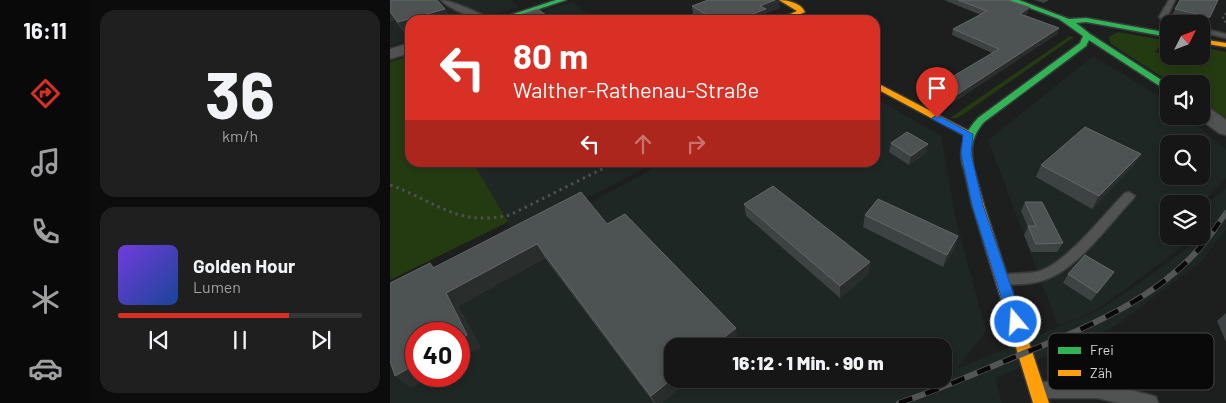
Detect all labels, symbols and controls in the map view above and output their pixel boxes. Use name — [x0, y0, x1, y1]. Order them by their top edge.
north arrow — [1160, 15, 1210, 65]
map controls — [1160, 15, 1210, 245]
text: 16:11 — [23, 17, 67, 43]
text: 80 m — [513, 34, 588, 76]
icon: left — [430, 35, 495, 100]
text: 36 — [205, 54, 275, 132]
pin — [916, 67, 958, 118]
icon: arrive — [923, 74, 951, 102]
button: sound — [1160, 75, 1210, 125]
icon: directions — [28, 76, 63, 111]
text: Walther-Rathenau-Straße — [513, 76, 759, 102]
text: km/h — [222, 126, 258, 145]
icon: left — [576, 130, 604, 158]
icon: ahead — [629, 130, 657, 158]
icon: right — [682, 130, 710, 158]
button: search — [1160, 135, 1210, 185]
icon: music — [28, 145, 63, 180]
button: layers — [1160, 195, 1210, 245]
icon: phone — [28, 214, 63, 249]
text: Golden Hour — [193, 254, 295, 277]
text: Lumen — [193, 277, 241, 296]
icon: climate — [28, 282, 63, 317]
position arrow — [989, 295, 1041, 347]
speed limit sign: 40 — [405, 322, 470, 387]
icon: previous — [145, 326, 173, 354]
icon: pause — [226, 326, 254, 354]
icon: next — [307, 326, 335, 354]
legend — [1048, 333, 1214, 390]
text: Frei — [1090, 341, 1114, 358]
icon: car — [28, 351, 63, 386]
text: 16:12 · 1 Min. · 90 m — [732, 351, 884, 374]
text: Zäh — [1090, 364, 1112, 381]

